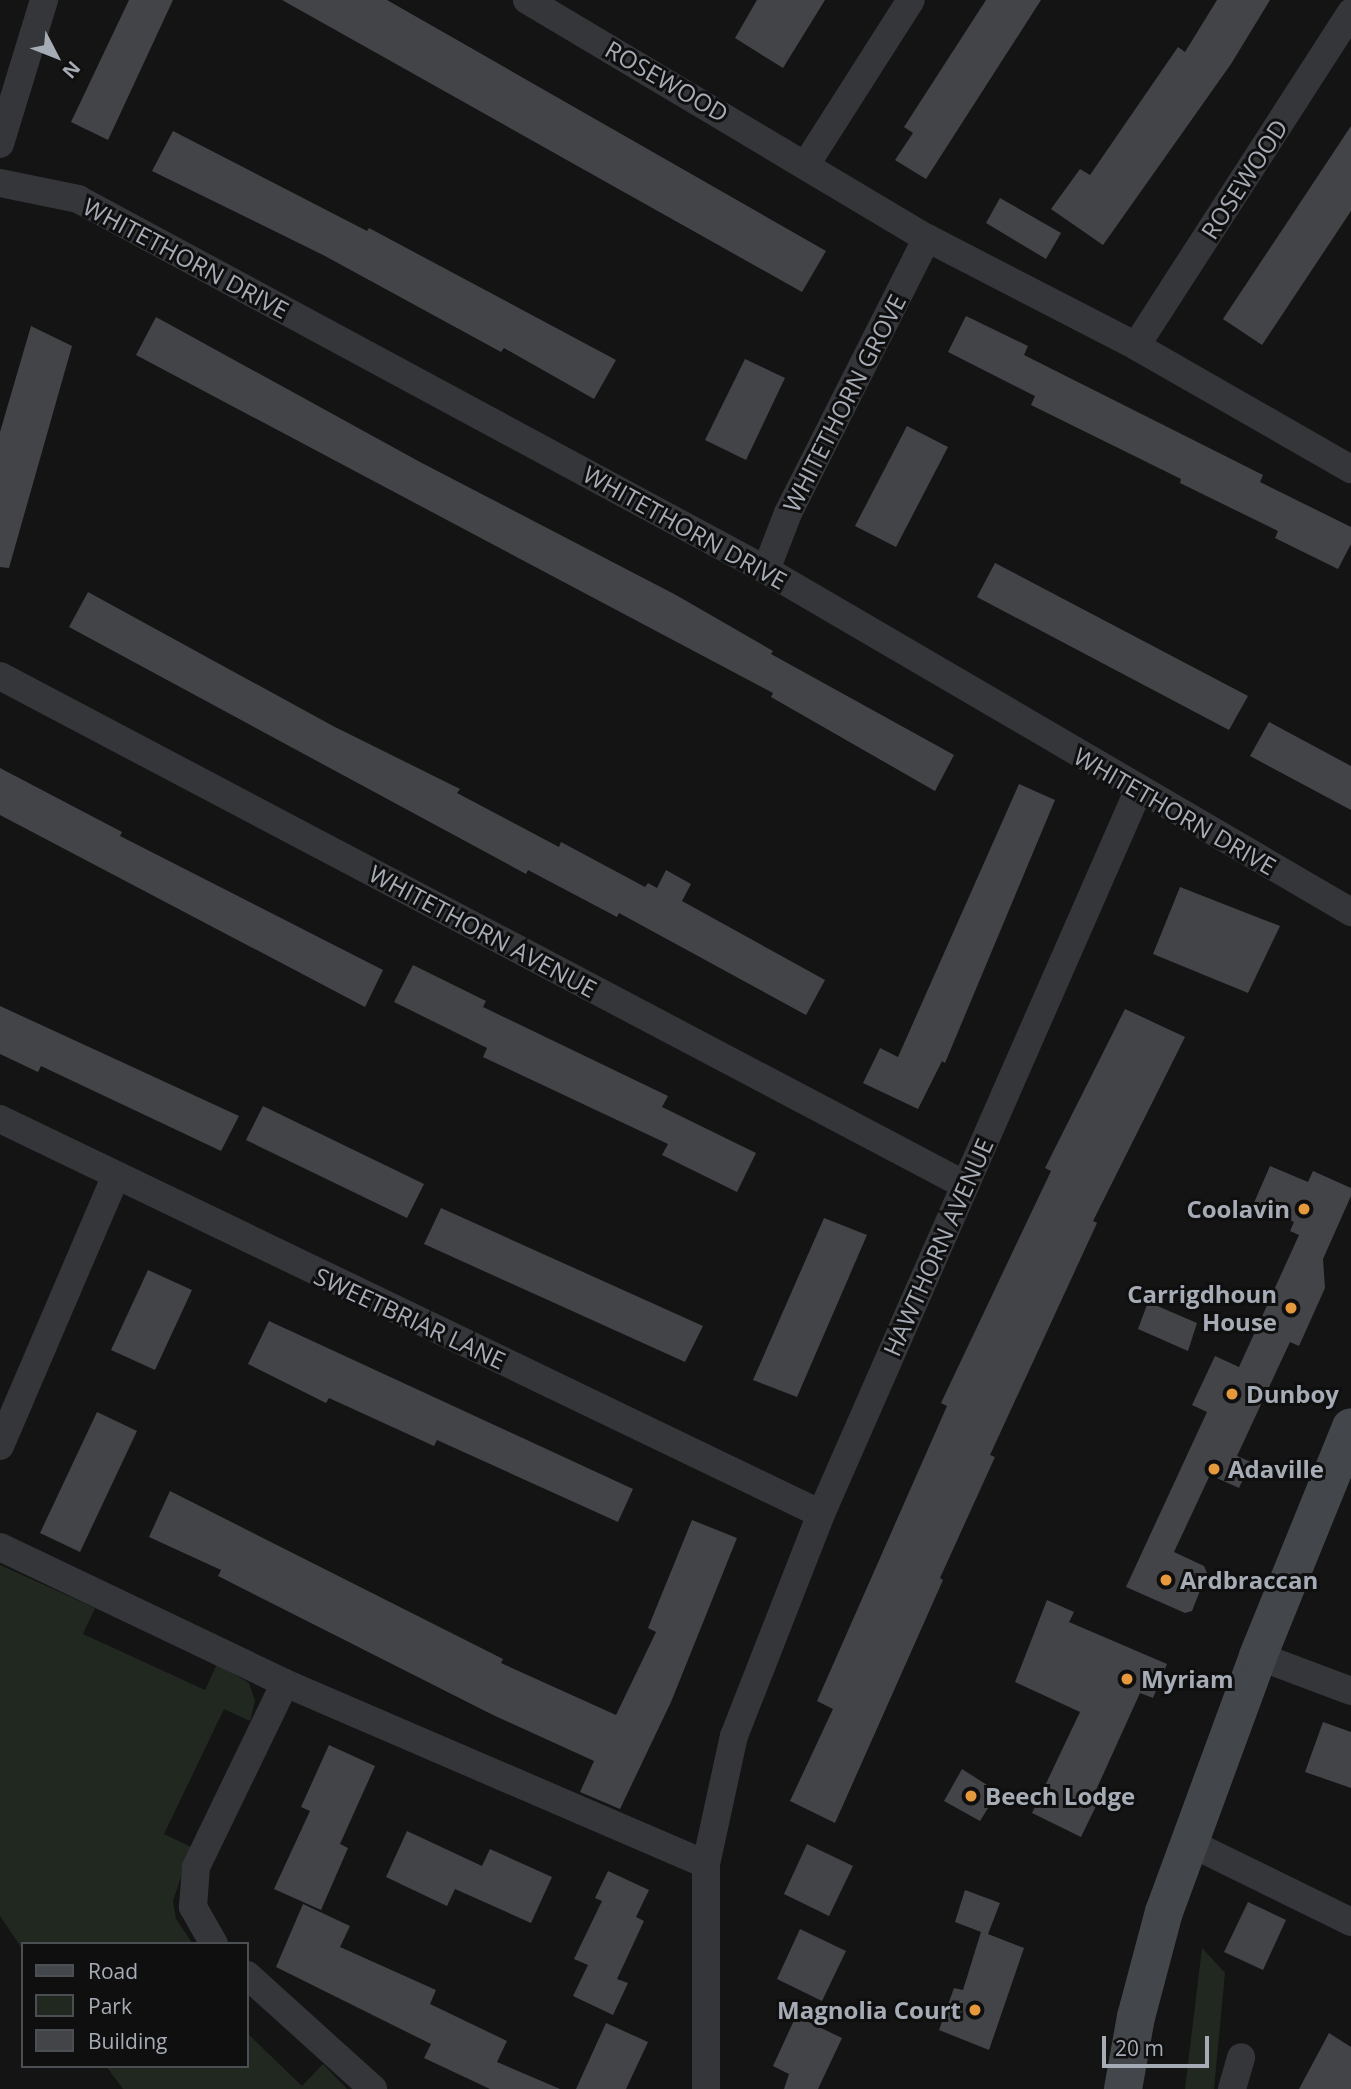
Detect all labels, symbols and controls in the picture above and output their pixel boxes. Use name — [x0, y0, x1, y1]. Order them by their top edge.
north arrow — [21, 21, 91, 91]
street label: ROSEWOOD — [601, 34, 733, 128]
text: N — [57, 56, 86, 84]
street label: ROSEWOOD — [1195, 114, 1293, 244]
street label: WHITETHORN DRIVE — [78, 192, 294, 324]
street label: WHITETHORN GROVE — [777, 289, 911, 517]
street label: WHITETHORN DRIVE — [578, 459, 792, 595]
street label: WHITETHORN DRIVE — [1069, 741, 1281, 881]
street label: WHITETHORN AVENUE — [364, 859, 602, 1003]
street label: HAWTHORN AVENUE — [877, 1134, 999, 1360]
place label: Coolavin — [1186, 1195, 1290, 1223]
marker: Coolavin — [1296, 1201, 1312, 1217]
street label: SWEETBRIAR LANE — [310, 1261, 510, 1375]
place label: Carrigdhoun House — [1127, 1280, 1277, 1336]
marker: Carrigdhoun House — [1283, 1300, 1299, 1316]
place label: Dunboy — [1246, 1380, 1339, 1408]
marker: Dunboy — [1224, 1386, 1240, 1402]
place label: Adaville — [1228, 1455, 1324, 1483]
marker: Adaville — [1206, 1461, 1222, 1477]
place label: Ardbraccan — [1180, 1566, 1318, 1594]
marker: Ardbraccan — [1158, 1572, 1174, 1588]
place label: Myriam — [1141, 1665, 1234, 1693]
marker: Myriam — [1119, 1671, 1135, 1687]
place label: Beech Lodge — [985, 1782, 1135, 1810]
marker: Beech Lodge — [963, 1788, 979, 1804]
legend — [21, 1942, 248, 2068]
text: Road — [88, 1957, 138, 1985]
text: Park — [88, 1992, 132, 2020]
place label: Magnolia Court — [777, 1996, 961, 2024]
marker: Magnolia Court — [967, 2002, 983, 2018]
scale bar — [1106, 2022, 1213, 2066]
text: Building — [88, 2027, 167, 2055]
text: 20 m — [1115, 2034, 1164, 2062]

